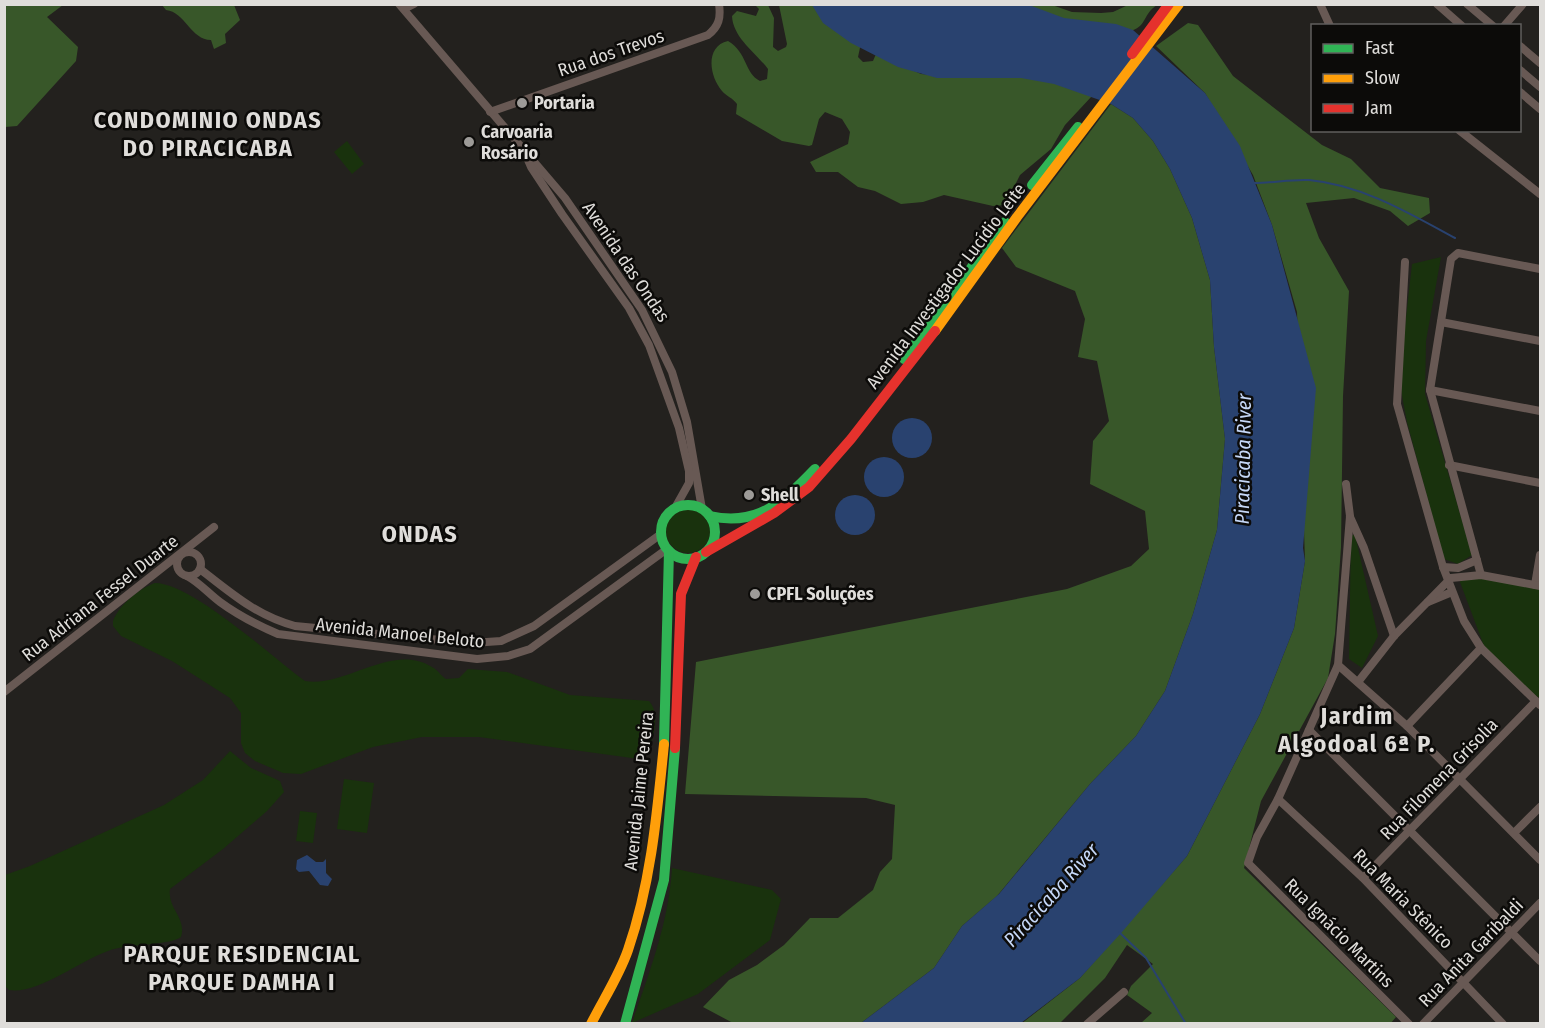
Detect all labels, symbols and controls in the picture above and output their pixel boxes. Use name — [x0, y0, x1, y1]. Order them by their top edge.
street label: Rua dos Trevos — [555, 24, 667, 81]
legend — [1311, 24, 1521, 132]
text: Fast — [1365, 37, 1394, 59]
text: Slow — [1365, 67, 1400, 89]
place label: Portaria — [534, 92, 595, 114]
marker: Portaria — [515, 96, 529, 110]
text: Jam — [1365, 97, 1393, 119]
district label: CONDOMINIO ONDAS DO PIRACICABA — [94, 106, 322, 162]
place label: Carvoaria Rosário — [481, 121, 553, 164]
marker: Carvoaria Rosário — [462, 135, 476, 149]
street label: Avenida Investigador Lucídio Leite — [862, 179, 1030, 393]
street label: Avenida das Ondas — [578, 198, 674, 326]
water label: Piracicaba River — [1230, 392, 1256, 525]
place label: Shell — [761, 484, 799, 506]
marker: Shell — [742, 488, 756, 502]
district label: ONDAS — [382, 520, 458, 548]
street label: Rua Adriana Fessel Duarte — [17, 530, 183, 666]
place label: CPFL Soluções — [767, 583, 874, 605]
marker: CPFL Soluções — [748, 587, 762, 601]
street label: Avenida Manoel Beloto — [315, 613, 485, 653]
district label: Jardim Algodoal 6ª P. — [1277, 702, 1436, 758]
street label: Avenida Jaime Pereira — [620, 710, 658, 872]
street label: Rua Filomena Grisolia — [1376, 714, 1503, 844]
water label: Piracicaba River — [998, 838, 1104, 952]
street label: Rua Maria Stênico — [1349, 845, 1457, 953]
street label: Rua Ignácio Martins — [1280, 874, 1398, 992]
street label: Rua Anita Garibaldi — [1414, 894, 1528, 1012]
district label: PARQUE RESIDENCIAL PARQUE DAMHA I — [123, 940, 361, 996]

